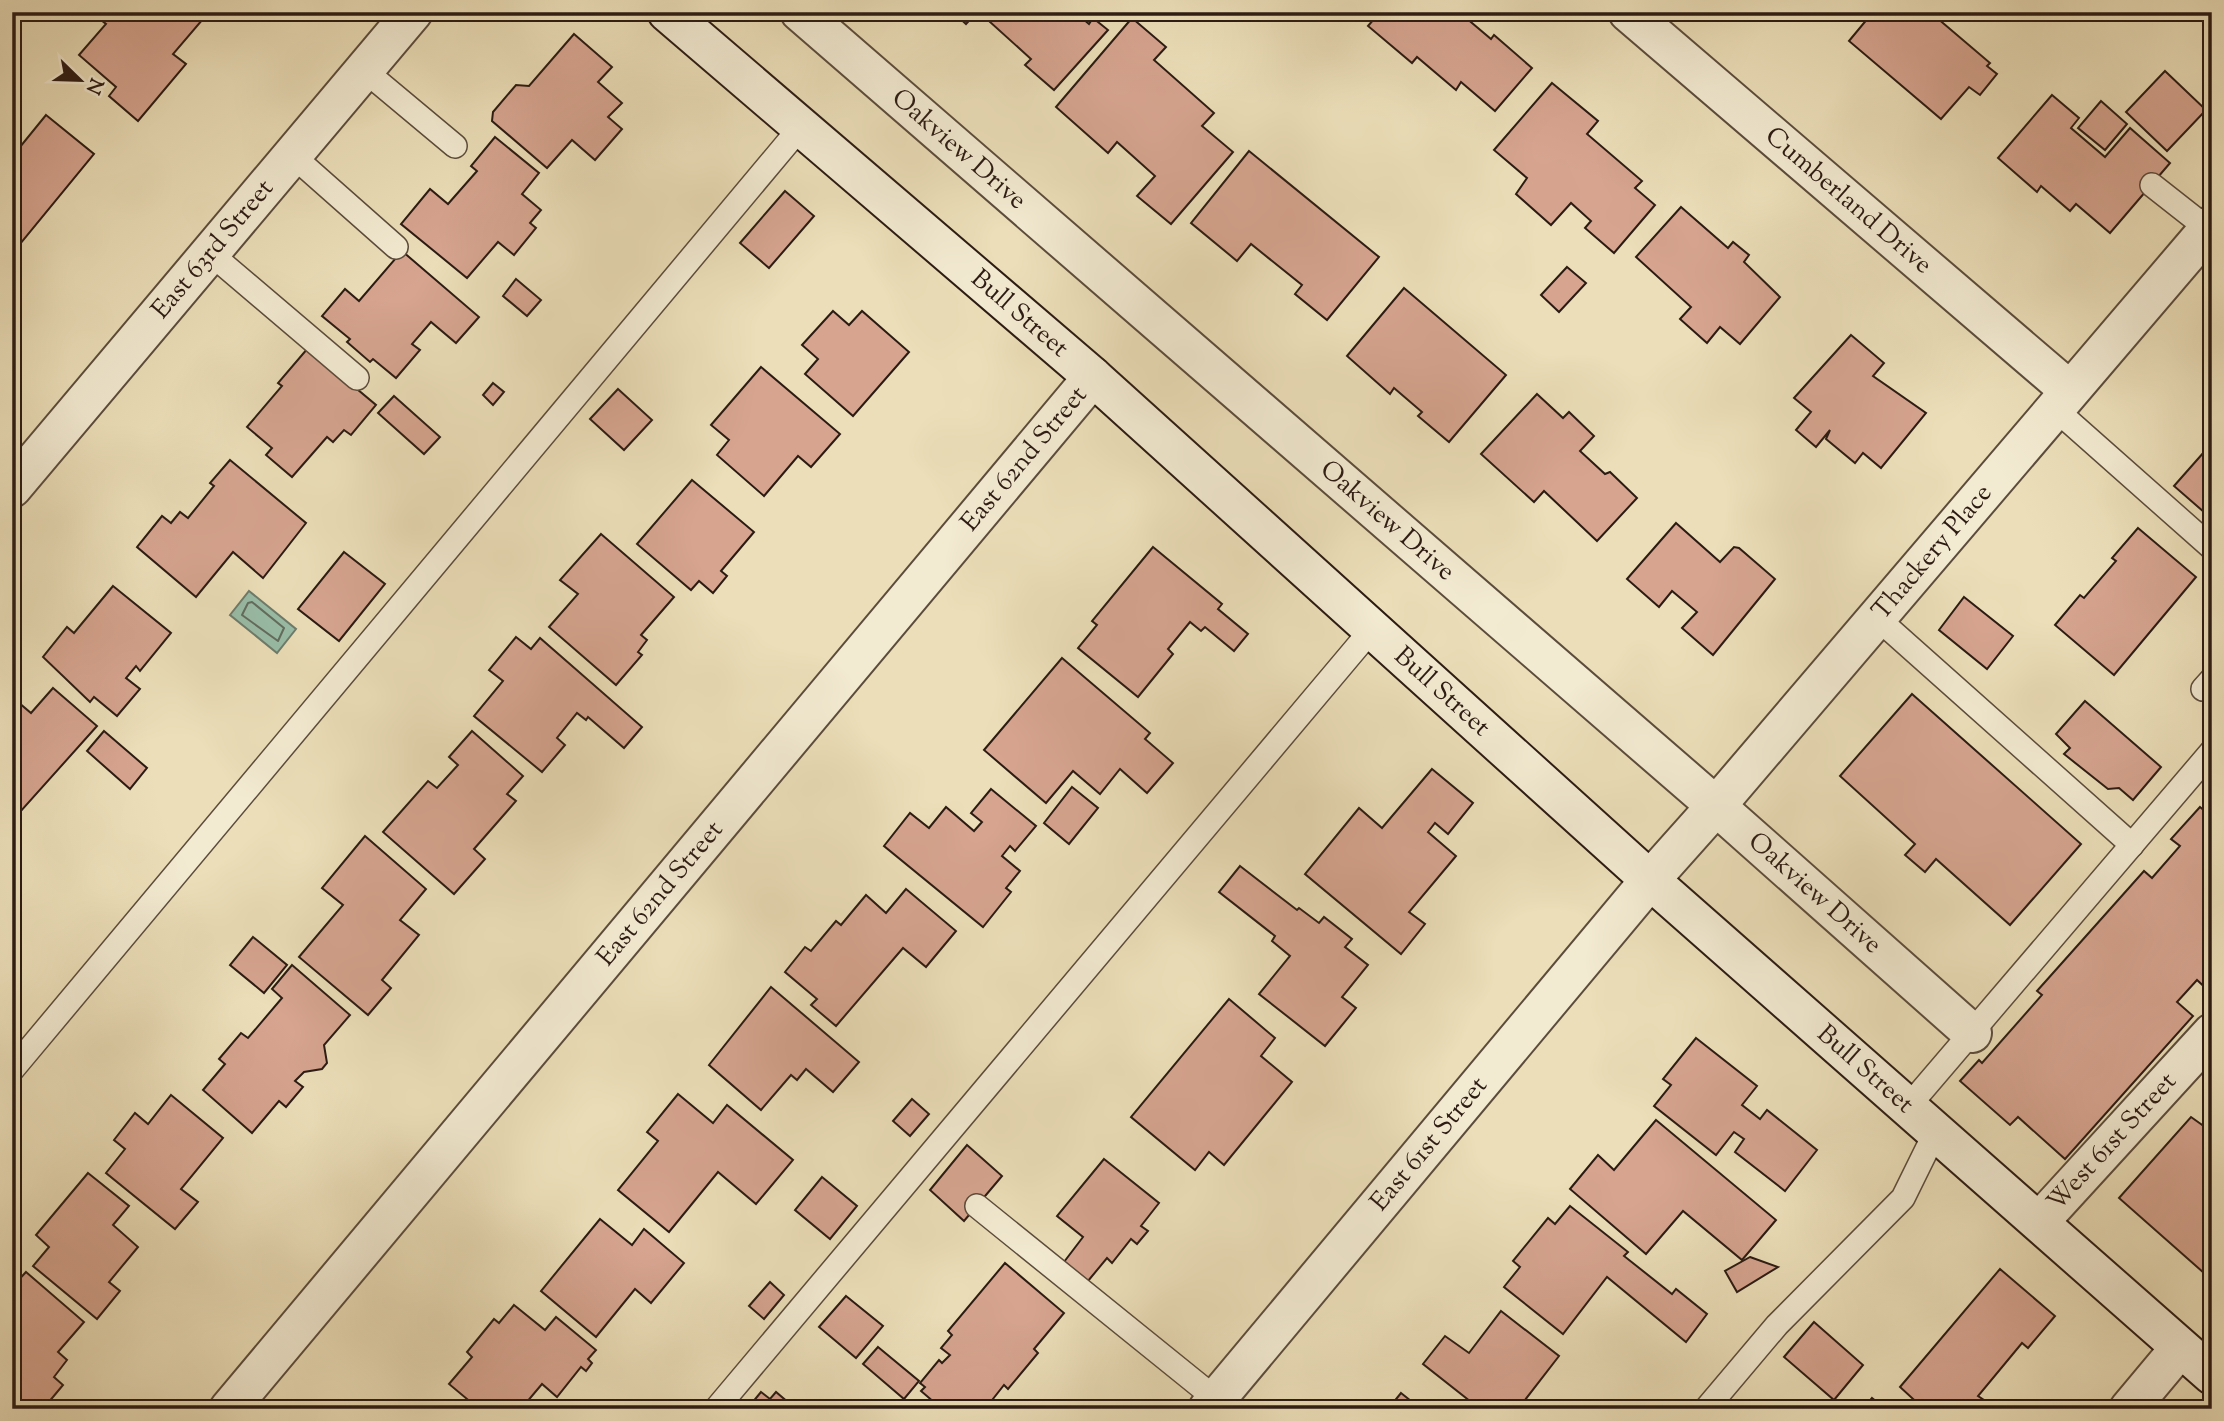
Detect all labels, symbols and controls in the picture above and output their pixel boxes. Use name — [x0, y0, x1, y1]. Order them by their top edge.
north arrow — [46, 46, 116, 116]
text: N — [78, 73, 109, 98]
street label: Oakview Drive — [883, 81, 1034, 219]
street label: Cumberland Drive — [1756, 118, 1940, 283]
street label: East 63rd Street — [143, 171, 283, 327]
street label: Bull Street — [962, 261, 1077, 367]
street label: East 62nd Street — [952, 378, 1096, 540]
street label: Oakview Drive — [1312, 452, 1463, 590]
street label: Thackery Place — [1864, 476, 2001, 628]
street label: Bull Street — [1385, 639, 1498, 746]
street label: East 62nd Street — [588, 813, 732, 975]
street label: Oakview Drive — [1739, 824, 1890, 963]
street label: Bull Street — [1808, 1016, 1922, 1123]
street label: West 61st Street — [2039, 1064, 2186, 1220]
street label: East 61st Street — [1362, 1069, 1497, 1220]

